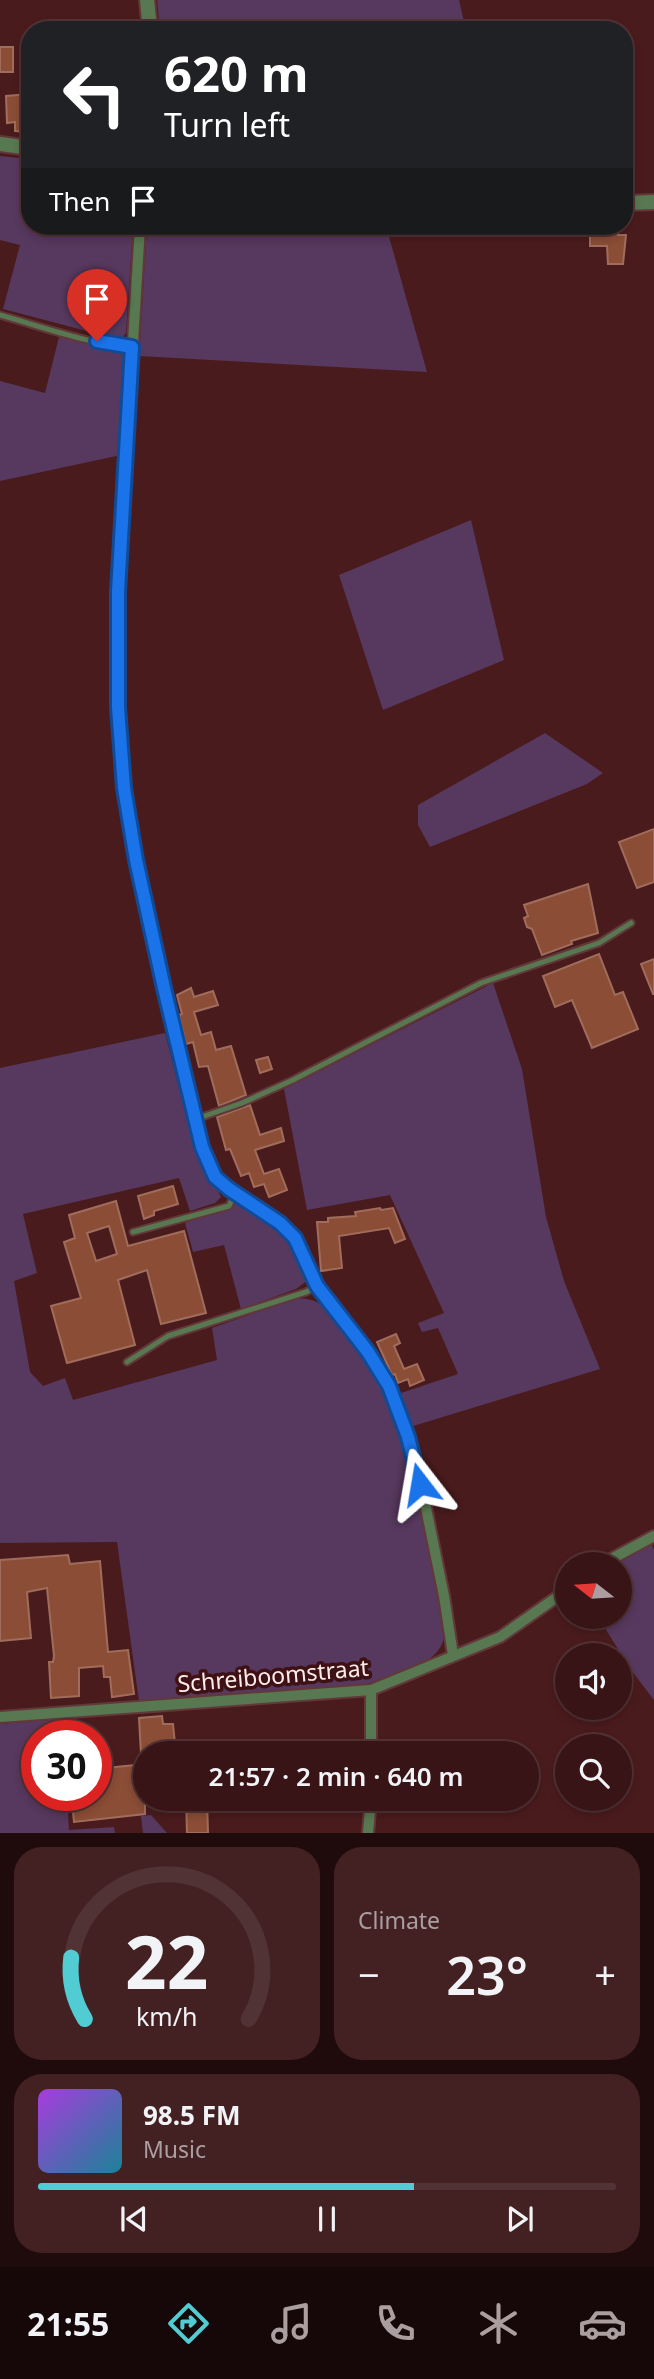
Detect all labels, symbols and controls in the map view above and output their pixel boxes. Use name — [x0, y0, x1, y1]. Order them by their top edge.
text: 620 m — [164, 40, 309, 106]
icon: left — [49, 49, 140, 140]
text: Turn left — [164, 103, 290, 146]
icon: arrive — [124, 182, 162, 220]
text: Then — [49, 183, 110, 219]
pin — [67, 269, 127, 341]
icon: arrive — [78, 280, 116, 318]
position arrow — [383, 1447, 457, 1521]
north arrow — [555, 1552, 632, 1629]
map controls — [555, 1552, 632, 1811]
button: sound — [555, 1643, 632, 1720]
street label: Schreiboomstraat — [176, 1651, 370, 1699]
speed limit sign: 30 — [21, 1720, 112, 1811]
button: search — [555, 1734, 632, 1811]
text: 21:57 · 2 min · 640 m — [209, 1758, 463, 1794]
text: Climate — [358, 1904, 440, 1936]
text: 22 — [125, 1912, 209, 2011]
text: 23° — [446, 1939, 528, 2010]
text: − — [358, 1948, 380, 2000]
text: + — [594, 1948, 616, 2000]
text: km/h — [136, 1999, 198, 2033]
text: 98.5 FM — [143, 2097, 240, 2133]
text: Music — [143, 2133, 206, 2165]
icon: previous — [115, 2200, 153, 2238]
icon: pause — [308, 2200, 346, 2238]
icon: next — [501, 2200, 539, 2238]
icon: directions — [164, 2299, 213, 2348]
icon: music — [267, 2299, 316, 2348]
icon: phone — [371, 2299, 420, 2348]
icon: climate — [474, 2299, 523, 2348]
icon: car — [578, 2299, 627, 2348]
text: 21:55 — [27, 2302, 109, 2345]

